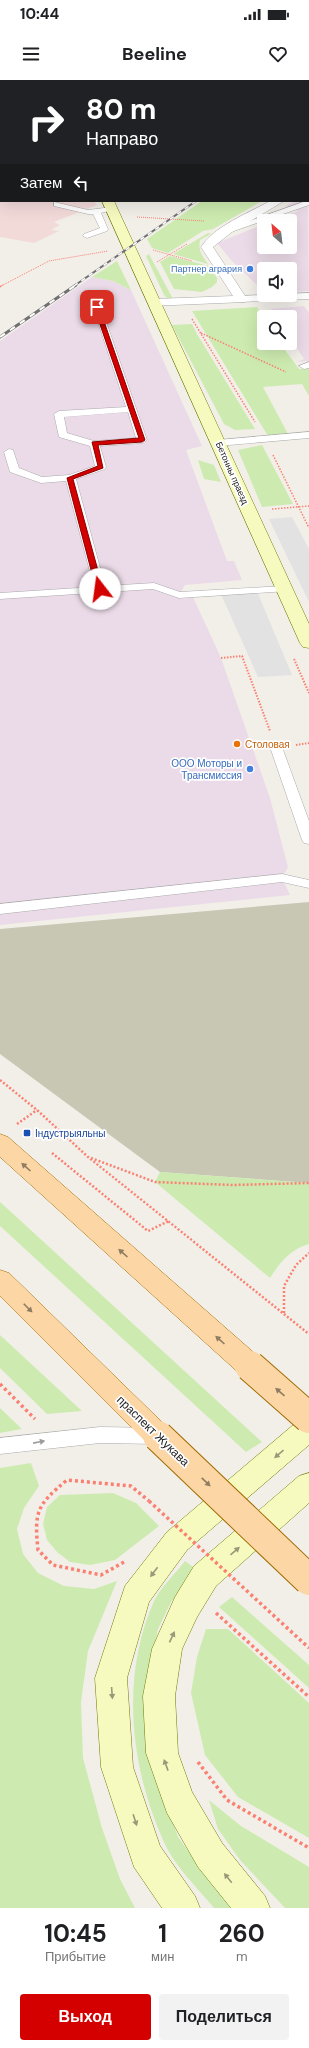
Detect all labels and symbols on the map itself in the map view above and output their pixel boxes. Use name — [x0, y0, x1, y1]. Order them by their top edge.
north arrow — [257, 214, 297, 254]
place label: Партнер агрария — [171, 263, 242, 275]
marker: Партнер агрария — [245, 264, 255, 274]
pin — [80, 290, 114, 324]
street label: Бетонны праезд — [213, 440, 251, 507]
position arrow — [79, 568, 121, 610]
place label: Столовая — [245, 738, 290, 751]
marker: Столовая — [232, 739, 242, 749]
place label: ООО Моторы и Трансмиссия — [171, 757, 242, 782]
marker: ООО Моторы и Трансмиссия — [245, 764, 255, 774]
place label: Індустрыяльны — [35, 1127, 106, 1140]
marker: Індустрыяльны — [22, 1128, 32, 1138]
one-way arrow — [21, 1162, 32, 1171]
one-way arrow — [118, 1249, 129, 1258]
one-way arrow — [23, 1303, 33, 1313]
one-way arrow — [215, 1335, 226, 1344]
one-way arrow — [275, 1388, 284, 1397]
street label: праспект Жукава — [113, 1392, 193, 1470]
one-way arrow — [33, 1438, 45, 1444]
one-way arrow — [274, 1449, 285, 1458]
one-way arrow — [201, 1477, 211, 1487]
one-way arrow — [229, 1546, 240, 1555]
one-way arrow — [149, 1567, 158, 1578]
one-way arrow — [169, 1632, 175, 1643]
one-way arrow — [109, 1687, 116, 1699]
one-way arrow — [163, 1758, 169, 1770]
one-way arrow — [132, 1814, 138, 1826]
one-way arrow — [224, 1872, 233, 1883]

